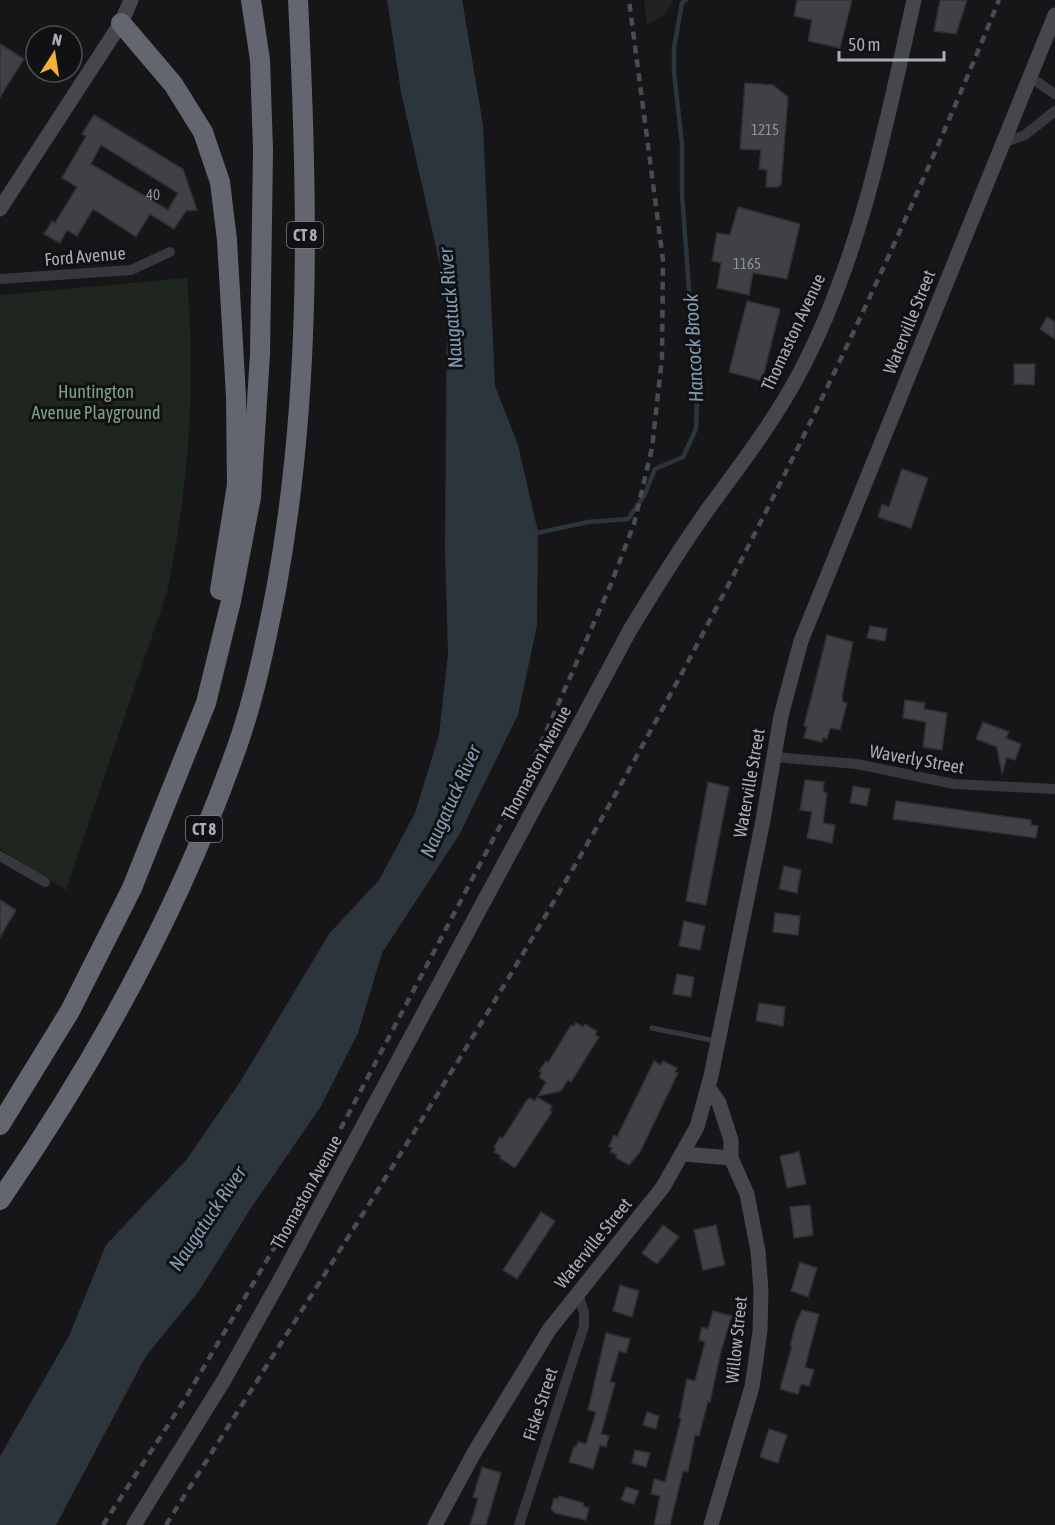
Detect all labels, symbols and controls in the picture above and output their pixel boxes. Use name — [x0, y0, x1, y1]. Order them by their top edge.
north arrow — [24, 24, 84, 84]
scale bar — [839, 24, 944, 62]
text: N — [51, 30, 64, 49]
text: 50 m — [848, 34, 880, 55]
house number: 1215 — [751, 121, 779, 138]
house number: 40 — [146, 186, 160, 203]
road number: CT 8 — [287, 222, 323, 248]
street label: Ford Avenue — [43, 242, 127, 270]
water label: Naugatuck River — [433, 246, 467, 369]
house number: 1165 — [733, 255, 761, 272]
street label: Waterville Street — [879, 267, 939, 377]
street label: Thomaston Avenue — [757, 270, 829, 394]
water label: Hancock Brook — [679, 293, 707, 403]
park label: Huntington Avenue Playground — [31, 381, 161, 423]
street label: Thomaston Avenue — [497, 702, 575, 824]
street label: Waterville Street — [729, 727, 769, 839]
water label: Naugatuck River — [415, 740, 486, 861]
street label: Waverly Street — [868, 740, 966, 778]
road number: CT 8 — [186, 816, 222, 842]
street label: Thomaston Avenue — [266, 1131, 346, 1253]
water label: Naugatuck River — [164, 1160, 251, 1275]
street label: Waterville Street — [550, 1193, 636, 1293]
street label: Willow Street — [721, 1295, 751, 1385]
street label: Fiske Street — [518, 1365, 562, 1443]

